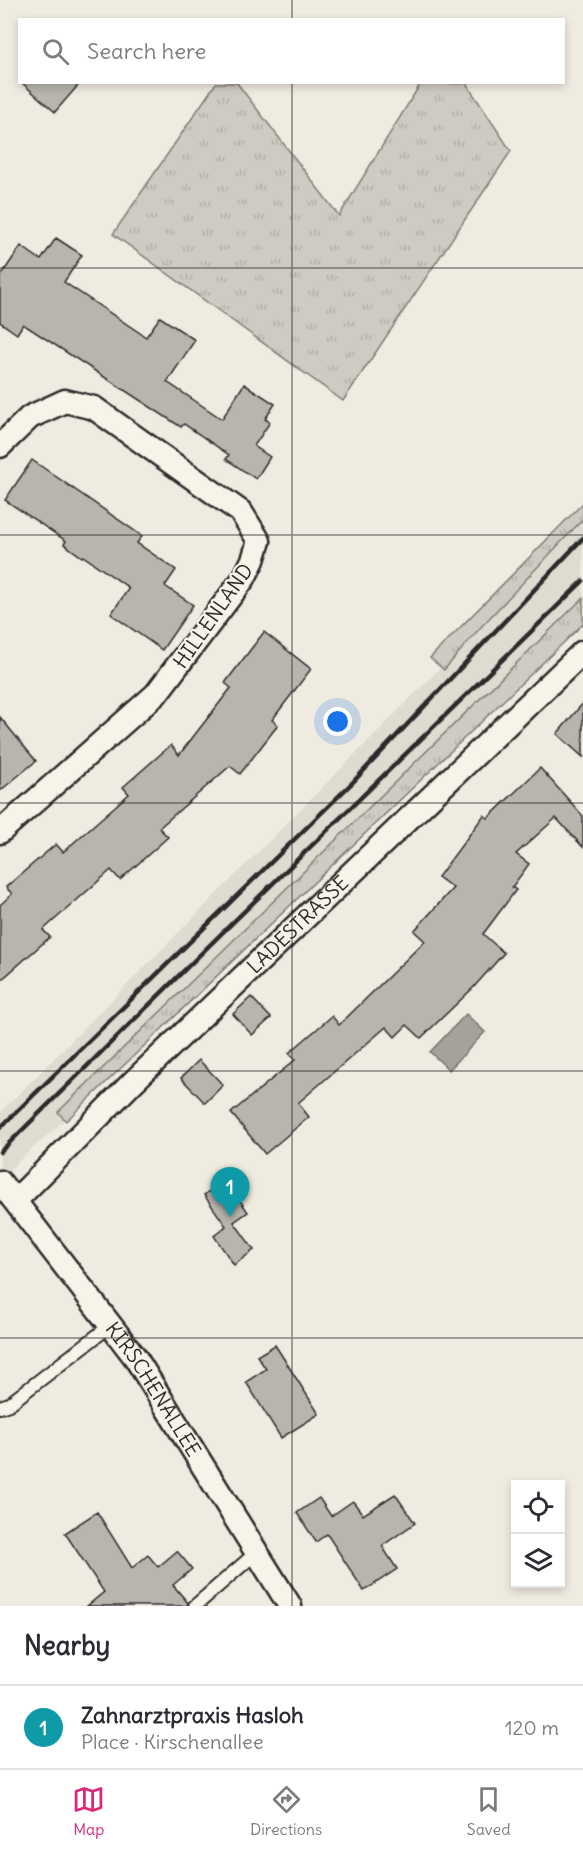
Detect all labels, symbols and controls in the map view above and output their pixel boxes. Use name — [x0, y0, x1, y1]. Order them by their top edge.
search box — [18, 18, 565, 84]
icon: search — [39, 35, 72, 68]
text: Search here — [87, 37, 206, 65]
street label: HILLENLAND — [167, 559, 258, 673]
your location — [323, 707, 352, 736]
street label: LADESTRASSE — [241, 870, 353, 978]
pin: 1 — [210, 1168, 250, 1217]
street label: KIRSCHENALLEE — [100, 1317, 207, 1461]
map controls — [511, 1480, 565, 1588]
button: locate — [511, 1480, 565, 1534]
button: layers — [511, 1534, 565, 1588]
text: Nearby — [24, 1629, 110, 1662]
text: Zahnarztpraxis Hasloh — [81, 1701, 304, 1729]
text: 1 — [40, 1715, 47, 1740]
text: 120 m — [505, 1715, 559, 1740]
text: Place · Kirschenallee — [81, 1729, 264, 1754]
tab: Map — [72, 1783, 105, 1839]
tab: Directions — [250, 1783, 322, 1839]
tab: Saved — [467, 1783, 511, 1839]

